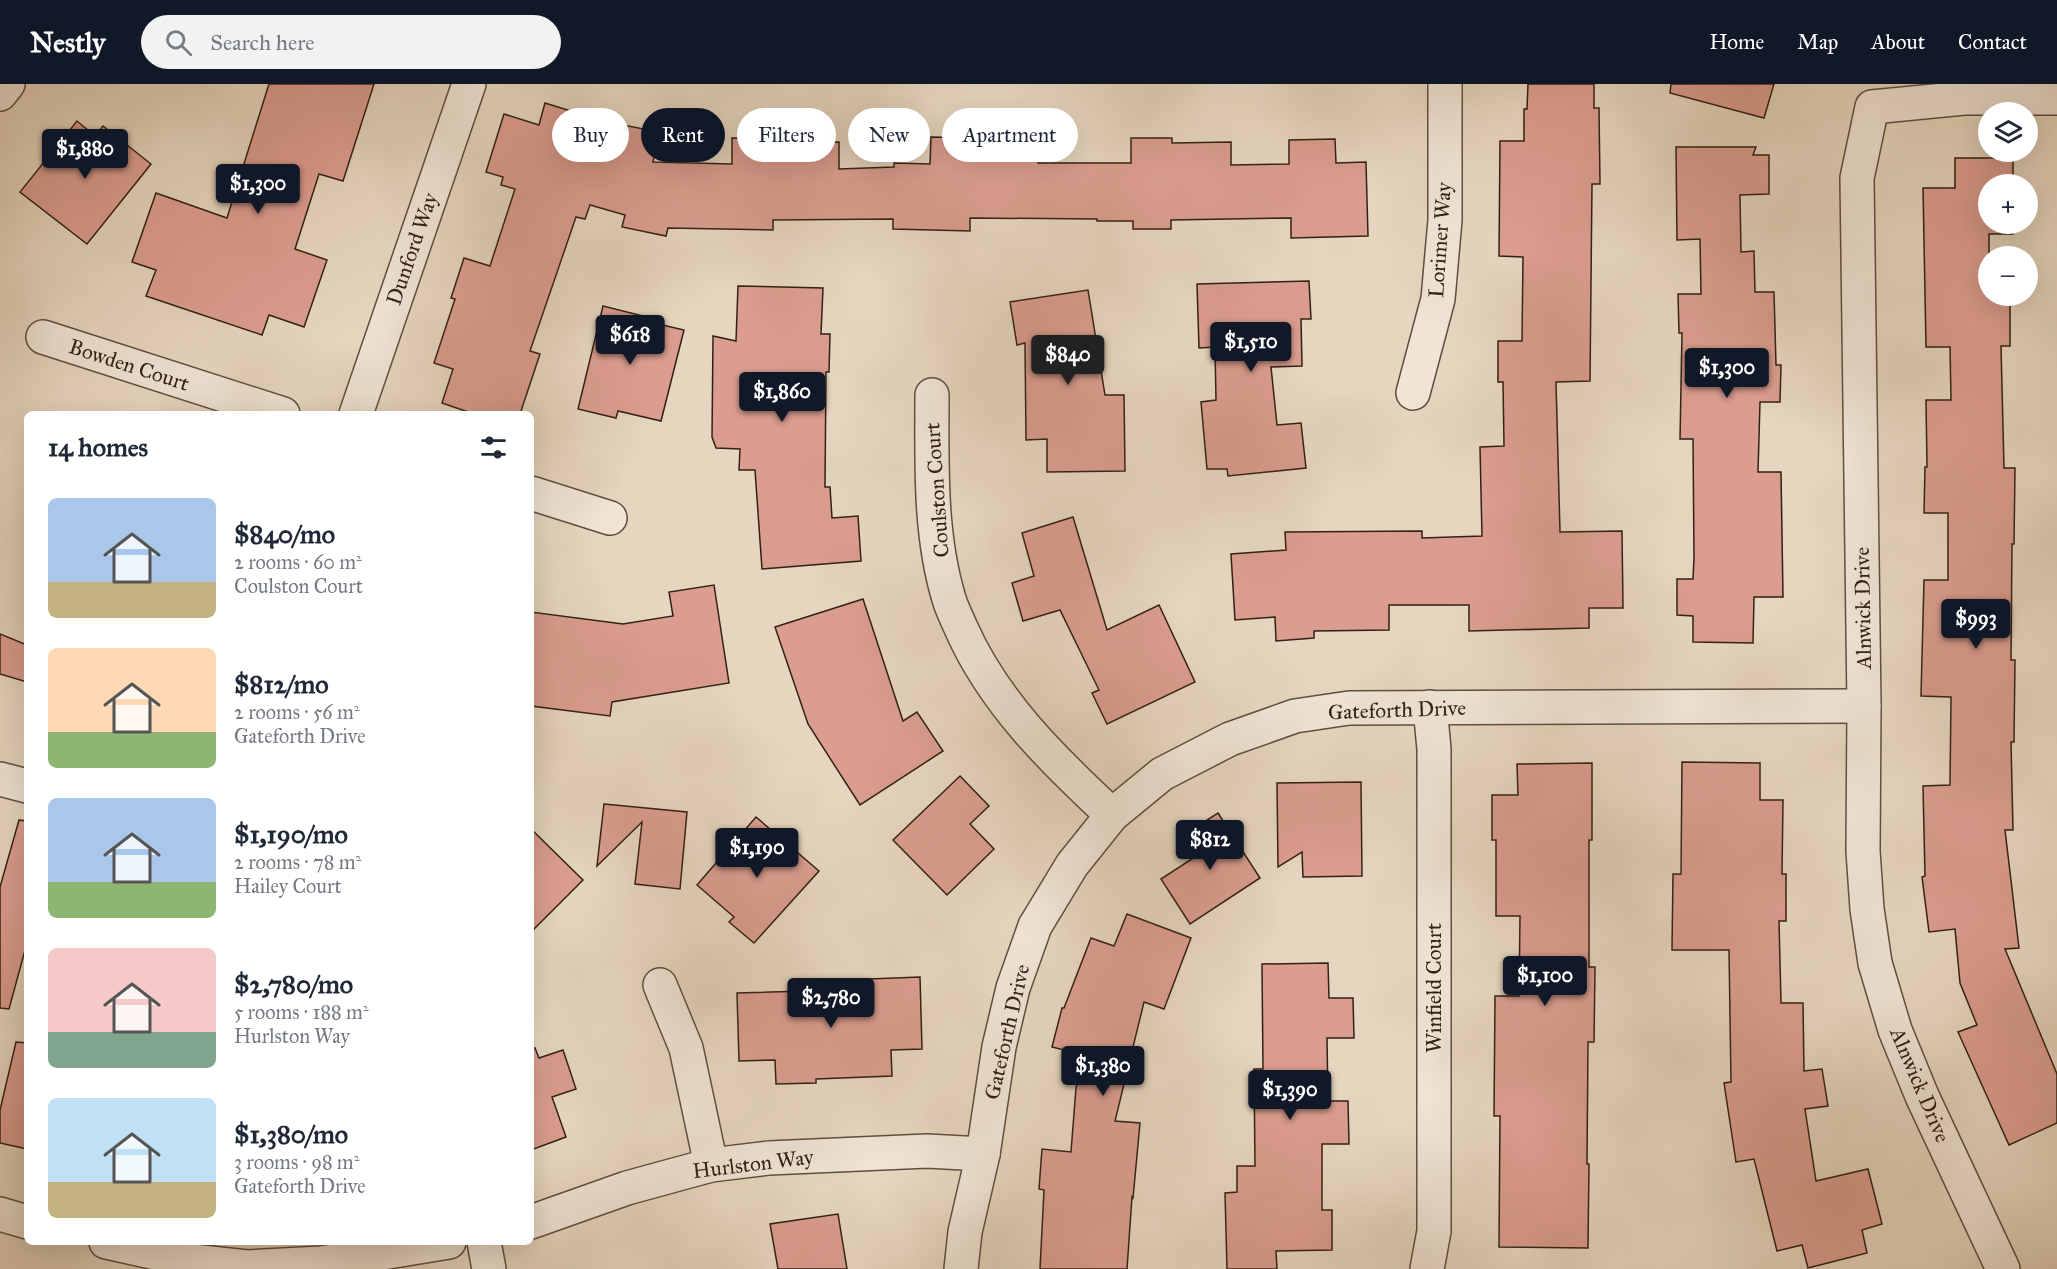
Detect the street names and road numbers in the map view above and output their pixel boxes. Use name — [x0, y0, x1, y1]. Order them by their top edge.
street label: Lorimer Way — [1423, 180, 1457, 299]
street label: Dunford Way — [381, 188, 444, 309]
street label: Bowden Court — [66, 333, 193, 397]
street label: Coulston Court — [919, 421, 955, 558]
street label: Alnwick Drive — [1849, 546, 1877, 670]
street label: Gateforth Drive — [1328, 695, 1467, 725]
street label: Winfield Court — [1421, 922, 1447, 1053]
street label: Gateforth Drive — [979, 962, 1035, 1102]
street label: Alnwick Drive — [1884, 1023, 1956, 1147]
street label: Hurlston Way — [691, 1144, 816, 1184]

